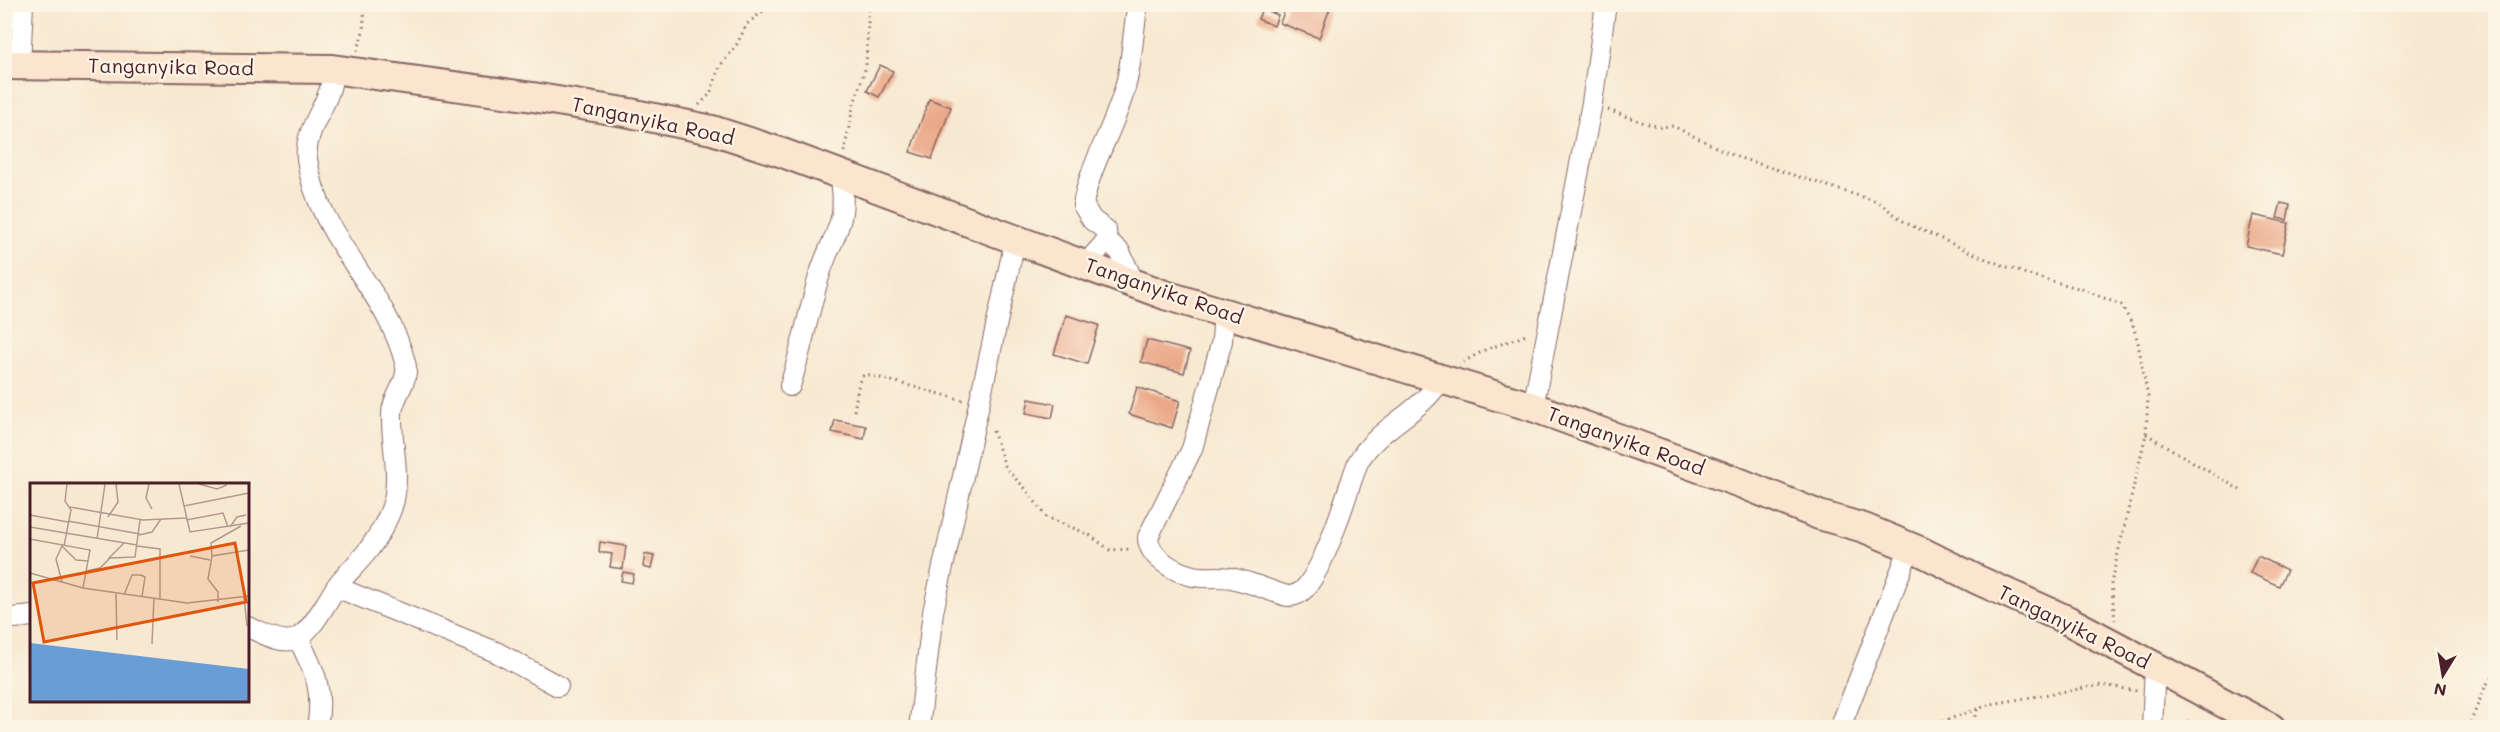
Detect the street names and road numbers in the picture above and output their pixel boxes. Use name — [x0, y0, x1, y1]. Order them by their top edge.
street label: Tanganyika Road — [88, 52, 254, 80]
street label: Tanganyika Road — [569, 90, 737, 150]
street label: Tanganyika Road — [1082, 251, 1247, 329]
street label: Tanganyika Road — [1544, 400, 1709, 481]
street label: Tanganyika Road — [1994, 578, 2155, 674]

